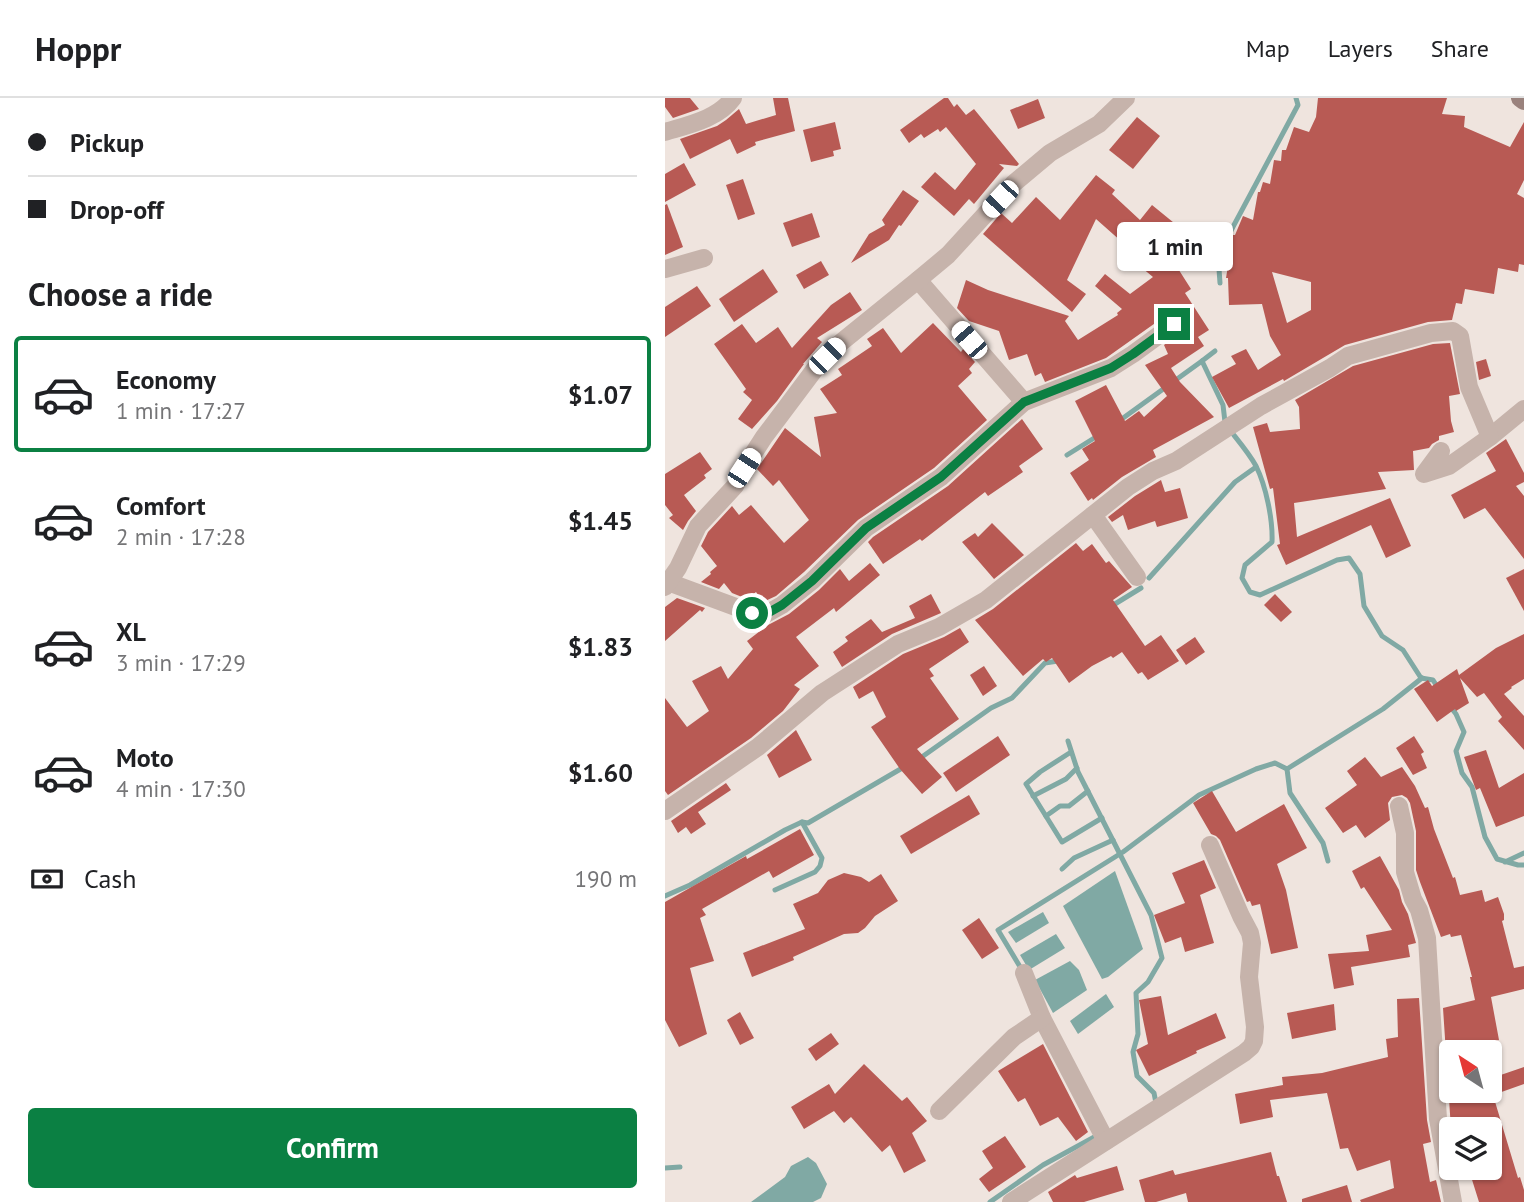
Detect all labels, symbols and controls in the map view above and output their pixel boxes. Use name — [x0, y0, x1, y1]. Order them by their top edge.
text: Hoppr — [35, 27, 121, 70]
text: Map — [1246, 33, 1290, 64]
text: Layers — [1328, 33, 1393, 64]
text: Share — [1431, 33, 1489, 64]
text: Pickup — [70, 126, 144, 159]
car — [978, 176, 1023, 222]
text: Drop-off — [70, 193, 164, 226]
callout: 1 min — [1116, 222, 1232, 272]
text: 1 min — [1147, 232, 1203, 261]
text: Choose a ride — [28, 273, 213, 315]
route end — [1158, 308, 1190, 340]
car — [948, 317, 991, 363]
car — [805, 334, 850, 378]
icon: car — [32, 363, 95, 426]
text: Economy — [116, 363, 216, 396]
text: $1.07 — [568, 378, 633, 411]
text: 1 min · 17:27 — [116, 396, 246, 425]
car — [724, 445, 765, 491]
icon: car — [32, 489, 95, 552]
text: Comfort — [116, 489, 206, 522]
text: $1.45 — [568, 504, 633, 537]
text: 2 min · 17:28 — [116, 522, 246, 551]
route start — [736, 597, 768, 629]
icon: car — [32, 615, 95, 678]
text: XL — [116, 615, 146, 648]
text: $1.83 — [568, 630, 633, 663]
text: 3 min · 17:29 — [116, 648, 246, 677]
icon: car — [32, 741, 95, 804]
text: Moto — [116, 741, 174, 774]
text: $1.60 — [568, 756, 633, 789]
text: 4 min · 17:30 — [116, 774, 246, 803]
icon: cash — [28, 860, 66, 898]
text: Cash — [84, 862, 136, 895]
text: 190 m — [575, 864, 637, 893]
north arrow — [1439, 1040, 1501, 1102]
map controls — [1439, 1040, 1502, 1180]
button: Confirm — [28, 1108, 637, 1188]
button: layers — [1439, 1117, 1502, 1180]

